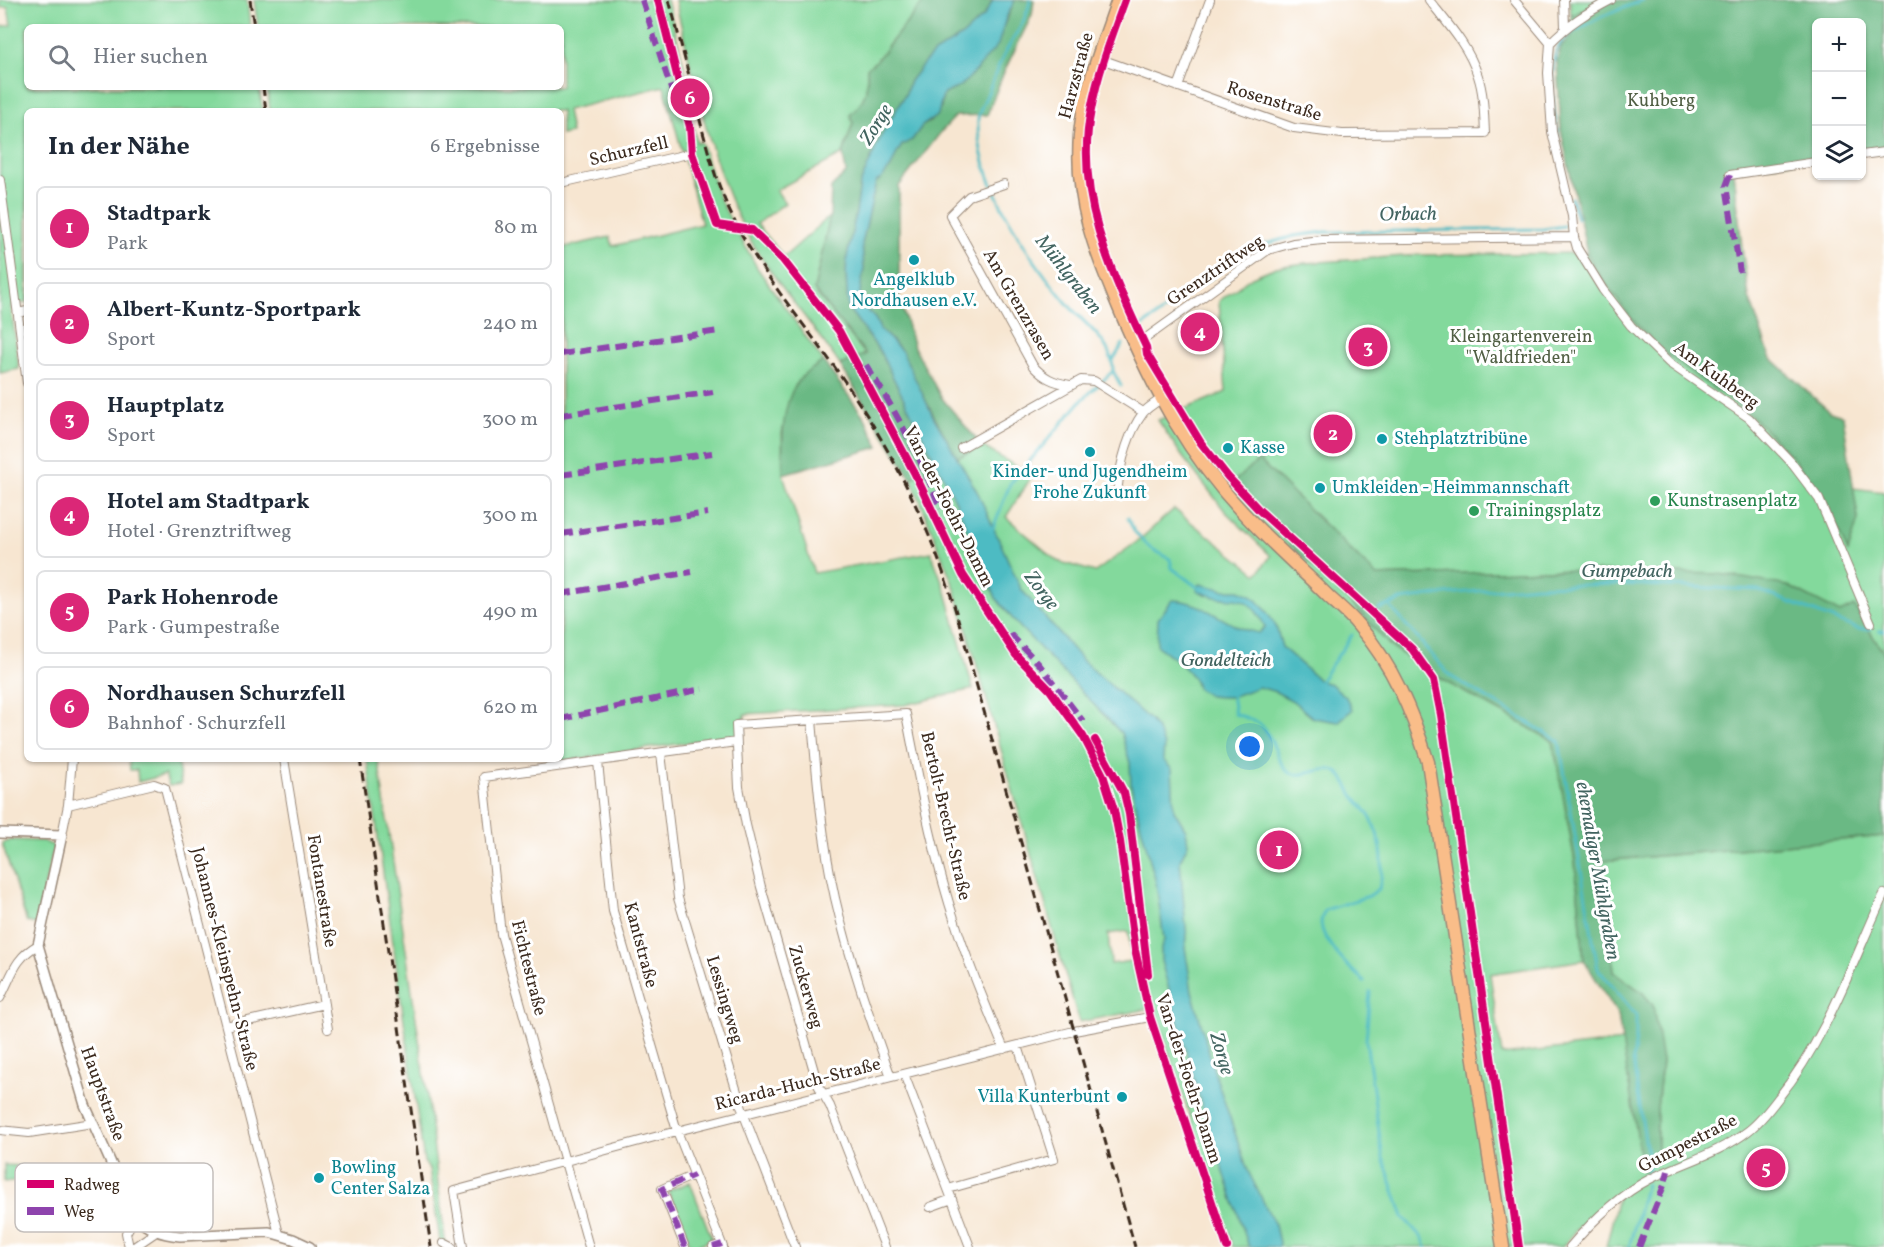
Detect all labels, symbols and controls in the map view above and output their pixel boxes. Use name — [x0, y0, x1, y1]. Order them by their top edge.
map controls — [1812, 18, 1866, 180]
button: + — [1812, 18, 1866, 72]
search box — [24, 24, 564, 90]
street label: Harzstraße — [1053, 30, 1101, 122]
icon: search — [45, 41, 78, 74]
text: Hier suchen — [93, 42, 208, 73]
button: − — [1812, 72, 1866, 126]
pin: 6 — [670, 76, 710, 120]
street label: Rosenstraße — [1223, 76, 1325, 128]
park label: Kuhberg — [1627, 89, 1695, 114]
water label: Zorge — [853, 99, 901, 151]
button: layers — [1812, 126, 1866, 180]
text: In der Nähe — [48, 129, 190, 165]
street label: Schurzfell — [587, 131, 671, 173]
text: 6 Ergebnisse — [430, 133, 540, 161]
text: Stadtpark — [107, 199, 211, 230]
water label: Orbach — [1379, 200, 1437, 230]
text: 1 — [65, 214, 74, 242]
text: 80 m — [494, 214, 538, 242]
water label: Mühlgraben — [1027, 229, 1108, 321]
street label: Grenztriftweg — [1163, 229, 1269, 313]
text: Park — [107, 230, 148, 258]
street label: Am Grenzrasen — [976, 245, 1060, 365]
marker: Angelklub Nordhausen e.V. — [907, 253, 921, 267]
place label: Angelklub Nordhausen e.V. — [851, 268, 977, 314]
text: Albert-Kuntz-Sportpark — [107, 295, 361, 326]
text: 2 — [64, 310, 75, 338]
text: 240 m — [483, 310, 538, 338]
pin: 4 — [1180, 310, 1220, 354]
pin: 3 — [1348, 324, 1388, 370]
park label: Kleingartenverein "Waldfrieden" — [1450, 325, 1593, 371]
text: Sport — [107, 326, 156, 354]
street label: Am Kuhberg — [1668, 336, 1764, 416]
text: Hauptplatz — [107, 391, 224, 422]
text: 3 — [64, 406, 75, 434]
text: 300 m — [482, 406, 538, 434]
pin: 2 — [1314, 412, 1352, 456]
text: Sport — [107, 422, 156, 450]
street label: Van-der-Foehr-Damm — [897, 422, 1000, 592]
place label: Stehplatztribüne — [1394, 427, 1527, 452]
marker: Stehplatztribüne — [1375, 432, 1389, 446]
place label: Kasse — [1240, 436, 1285, 461]
marker: Kasse — [1221, 441, 1235, 455]
marker: Kinder- und Jugendheim Frohe Zukunft — [1083, 445, 1097, 459]
place label: Kinder- und Jugendheim Frohe Zukunft — [992, 460, 1188, 506]
place label: Umkleiden - Heimmannschaft — [1332, 476, 1570, 501]
marker: Umkleiden - Heimmannschaft — [1313, 481, 1327, 495]
text: Hotel am Stadtpark — [107, 487, 310, 518]
place label: Kunstrasenplatz — [1667, 489, 1797, 514]
marker: Kunstrasenplatz — [1648, 494, 1662, 508]
place label: Trainingsplatz — [1486, 499, 1601, 524]
text: 4 — [63, 502, 76, 530]
text: 300 m — [482, 502, 538, 530]
marker: Trainingsplatz — [1467, 504, 1481, 518]
text: Hotel · Grenztriftweg — [107, 518, 292, 546]
water label: Gumpebach — [1581, 558, 1673, 586]
water label: Zorge — [1016, 565, 1066, 617]
text: Park Hohenrode — [107, 583, 278, 614]
text: 5 — [65, 598, 74, 626]
text: 490 m — [482, 598, 538, 626]
text: Park · Gumpestraße — [107, 614, 280, 642]
water label: Gondelteich — [1181, 647, 1272, 675]
text: Nordhausen Schurzfell — [107, 679, 345, 710]
text: 6 — [64, 694, 75, 722]
text: 620 m — [484, 694, 538, 722]
text: Bahnhof · Schurzfell — [107, 710, 286, 738]
street label: Bertolt-Brecht-Straße — [913, 729, 977, 903]
your location — [1235, 732, 1264, 761]
water label: ehemaliger Mühlgraben — [1568, 780, 1626, 962]
pin: 1 — [1260, 828, 1298, 872]
street label: Fontanestraße — [300, 833, 342, 949]
street label: Johannes-Kleinspehn-Straße — [184, 845, 264, 1073]
street label: Kantstraße — [617, 899, 663, 991]
street label: Fichtestraße — [504, 918, 552, 1018]
street label: Zuckerweg — [781, 942, 829, 1032]
street label: Lessingweg — [699, 953, 749, 1047]
street label: Van-der-Foehr-Damm — [1149, 991, 1227, 1167]
water label: Zorge — [1201, 1029, 1241, 1079]
street label: Hauptstraße — [73, 1043, 131, 1145]
street label: Ricarda-Huch-Straße — [712, 1052, 884, 1118]
place label: Villa Kunterbunt — [977, 1085, 1110, 1110]
marker: Villa Kunterbunt — [1115, 1090, 1129, 1104]
street label: Gumpestraße — [1634, 1108, 1742, 1180]
pin: 5 — [1746, 1146, 1786, 1190]
place label: Bowling Center Salza — [331, 1156, 430, 1202]
legend — [15, 1163, 213, 1232]
marker: Bowling Center Salza — [312, 1171, 326, 1185]
text: Radweg — [64, 1175, 120, 1197]
text: Weg — [64, 1202, 95, 1224]

